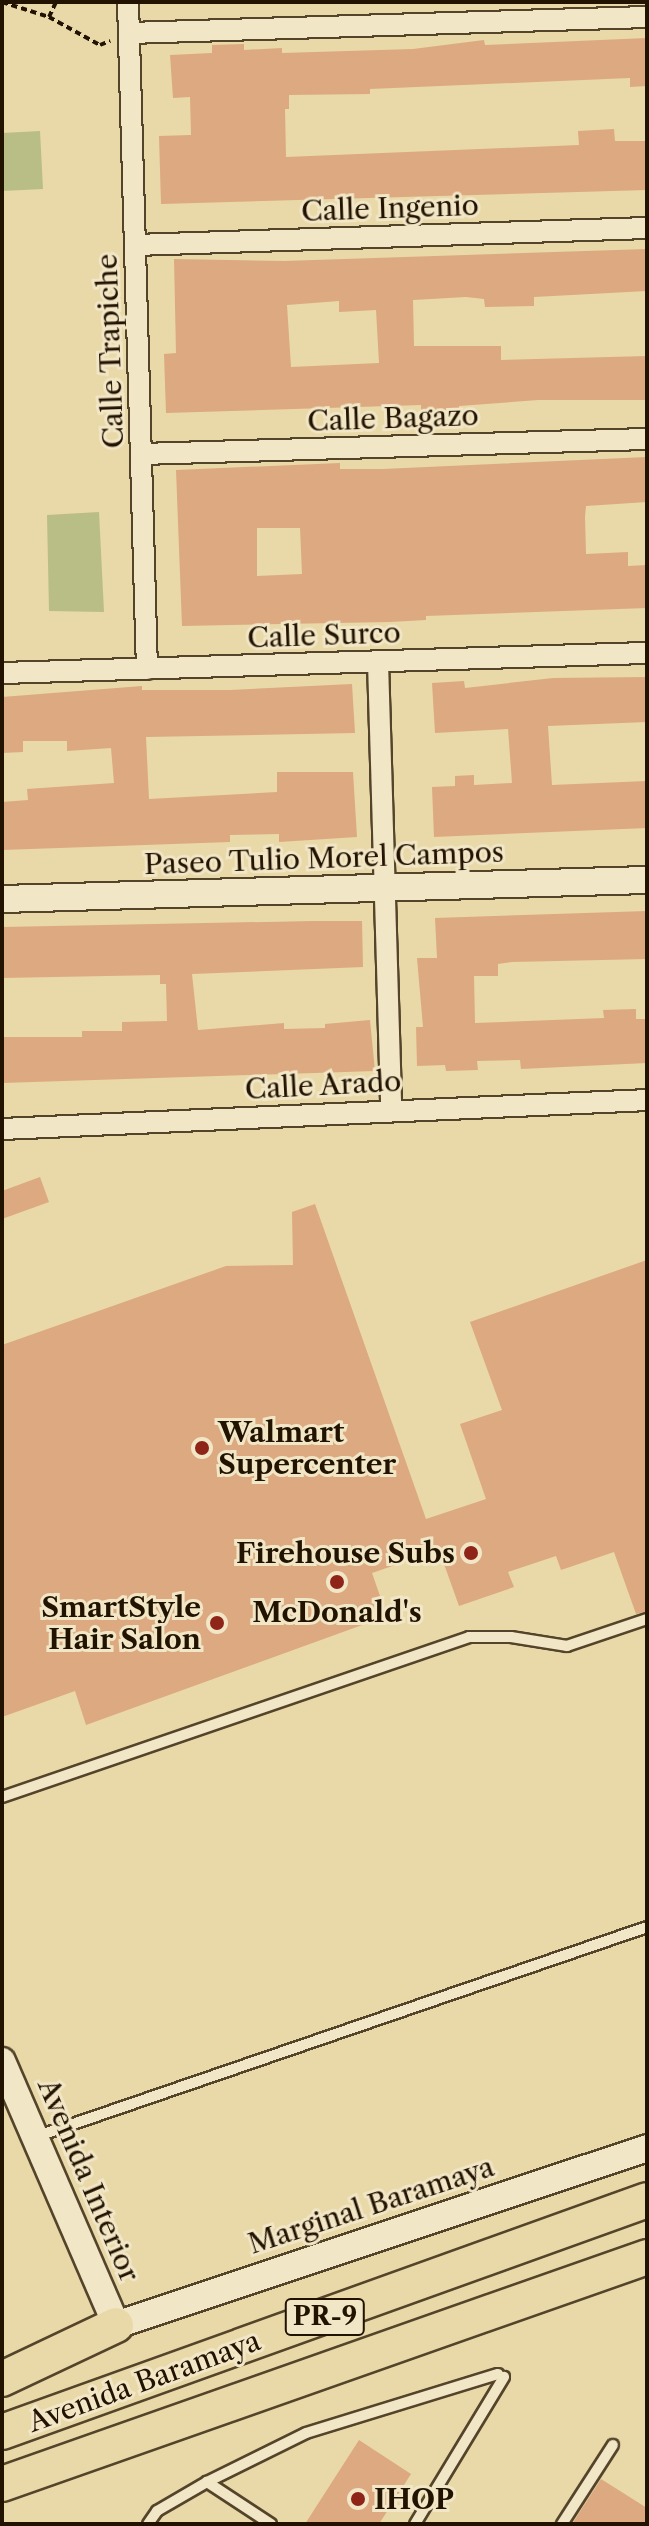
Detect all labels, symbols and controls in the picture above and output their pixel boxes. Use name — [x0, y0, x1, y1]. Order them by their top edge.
street label: Calle Ingenio — [301, 188, 479, 228]
street label: Calle Trapiche — [90, 253, 130, 449]
street label: Calle Bagazo — [307, 398, 479, 438]
street label: Calle Surco — [247, 616, 401, 654]
street label: Paseo Tulio Morel Campos — [143, 835, 505, 881]
street label: Calle Arado — [243, 1064, 403, 1106]
place label: Walmart Supercenter — [218, 1415, 396, 1481]
marker: Walmart Supercenter — [193, 1439, 211, 1457]
place label: Firehouse Subs — [236, 1536, 455, 1570]
marker: Firehouse Subs — [462, 1544, 480, 1562]
marker: McDonald's — [328, 1573, 346, 1591]
place label: SmartStyle Hair Salon — [41, 1590, 201, 1656]
place label: McDonald's — [252, 1595, 422, 1629]
marker: SmartStyle Hair Salon — [208, 1614, 226, 1632]
street label: Avenida Interior — [31, 2073, 147, 2287]
street label: Marginal Baramaya — [244, 2149, 498, 2261]
road number: PR-9 — [283, 2295, 367, 2339]
street label: Avenida Baramaya — [23, 2323, 265, 2439]
place label: IHOP — [374, 2482, 454, 2516]
marker: IHOP — [349, 2490, 367, 2508]

